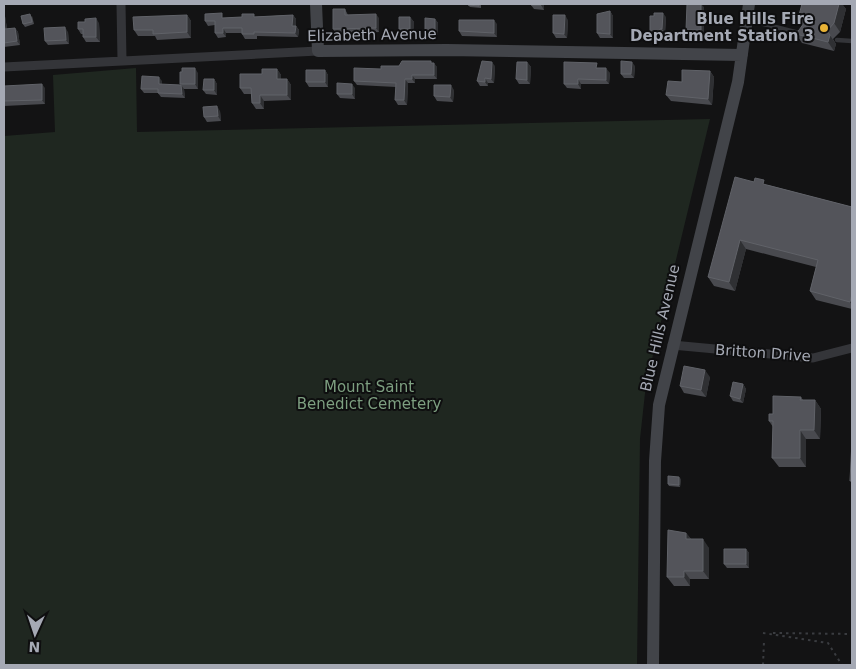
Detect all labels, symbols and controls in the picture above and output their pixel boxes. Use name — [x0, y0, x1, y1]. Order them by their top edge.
place label: Blue Hills Fire Department Station 3 — [630, 10, 814, 45]
marker: Blue Hills Fire Department Station 3 — [818, 22, 830, 34]
street label: Elizabeth Avenue — [307, 25, 437, 45]
street label: Blue Hills Avenue — [637, 263, 683, 393]
street label: Britton Drive — [715, 341, 811, 365]
park label: Mount Saint Benedict Cemetery — [297, 378, 441, 413]
north arrow — [10, 609, 60, 659]
text: N — [28, 639, 41, 655]

